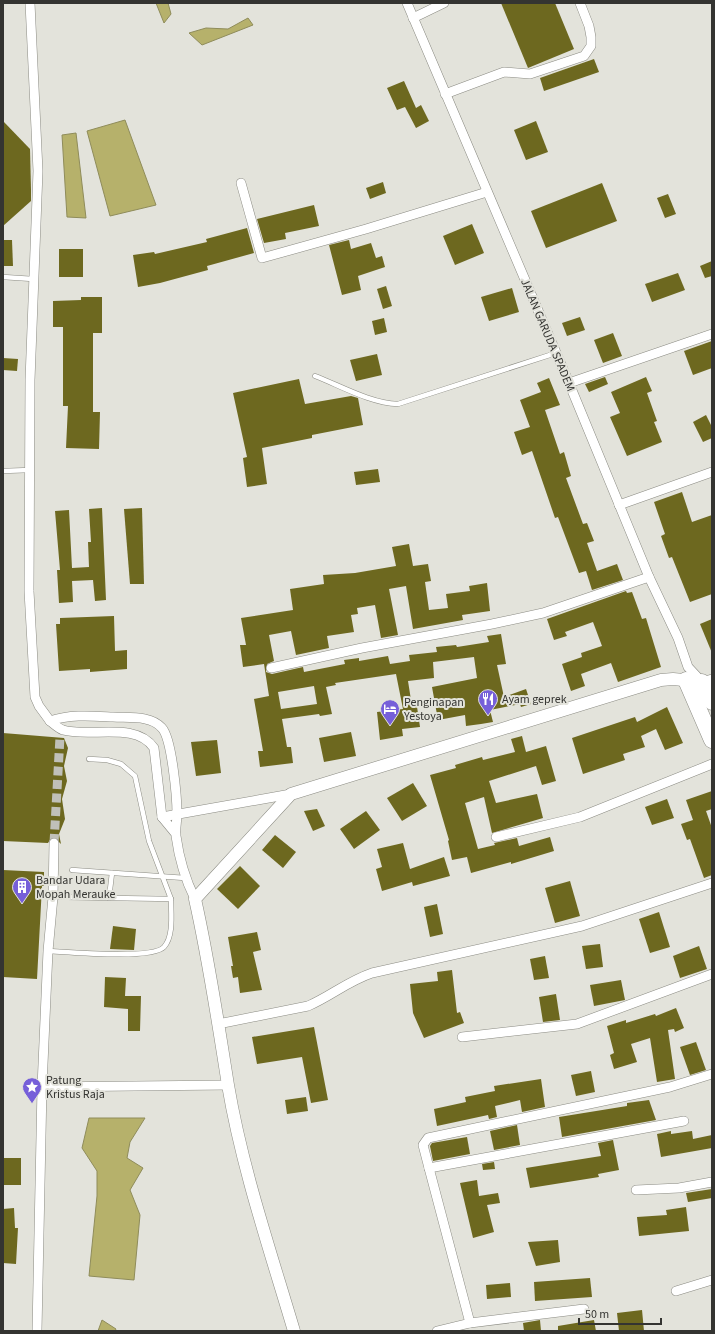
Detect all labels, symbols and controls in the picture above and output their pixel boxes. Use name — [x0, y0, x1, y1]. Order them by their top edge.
street label: JALAN GARUDA SPADEM — [516, 276, 579, 394]
restaurant icon: Ayam geprek — [477, 688, 499, 716]
place label: Ayam geprek — [502, 691, 567, 708]
place label: Penginapan Yestoya — [403, 694, 464, 725]
hotel icon: Penginapan Yestoya — [379, 698, 401, 726]
place label: Bandar Udara Mopah Merauke — [36, 872, 116, 903]
building icon: Bandar Udara Mopah Merauke — [11, 876, 33, 904]
place label: Patung Kristus Raja — [46, 1072, 105, 1103]
place icon: Patung Kristus Raja — [21, 1076, 43, 1104]
scale bar — [579, 1300, 661, 1326]
text: 50 m — [585, 1306, 609, 1323]

